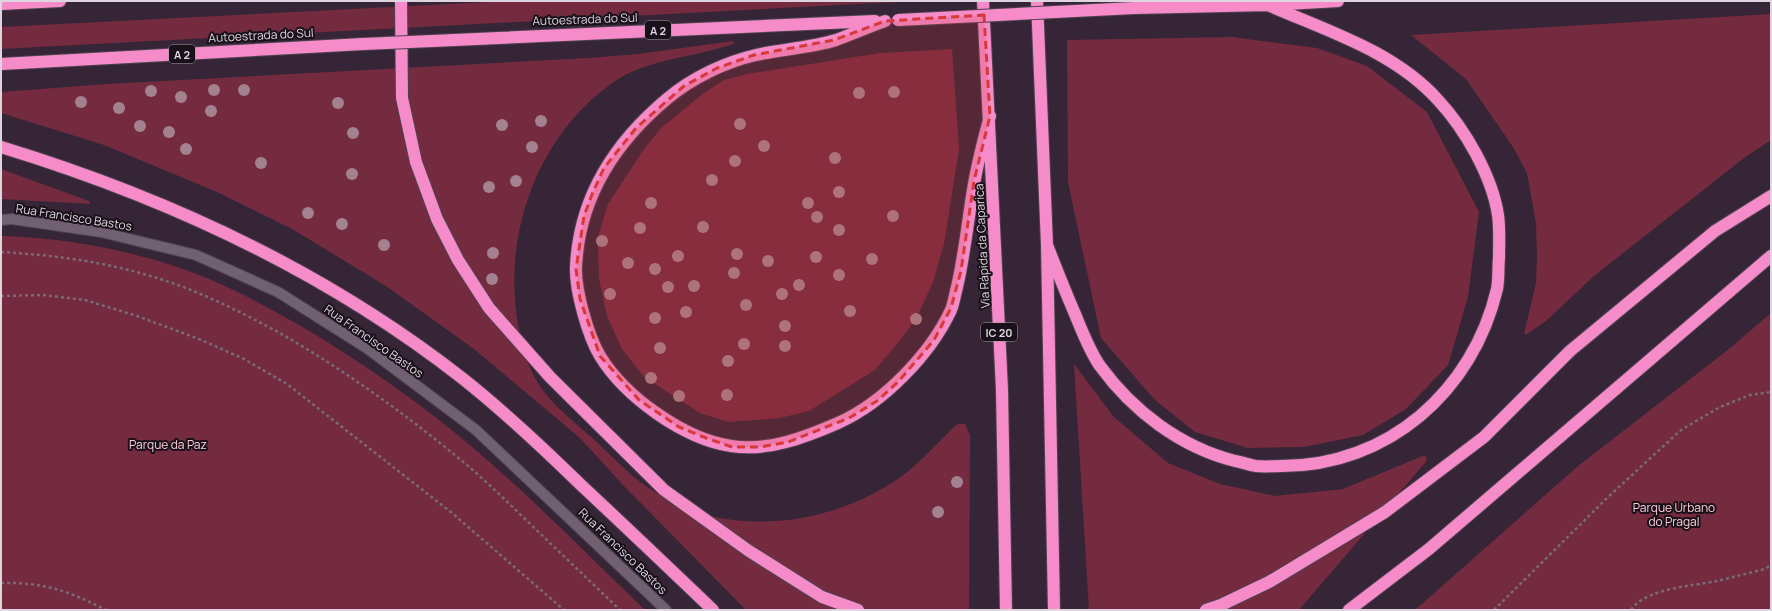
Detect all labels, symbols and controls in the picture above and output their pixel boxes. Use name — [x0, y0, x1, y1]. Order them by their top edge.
street label: Autoestrada do Sul — [532, 9, 638, 29]
road number: A 2 — [645, 21, 671, 39]
street label: Autoestrada do Sul — [208, 24, 314, 46]
road number: A 2 — [169, 45, 195, 63]
street label: Via Rápida da Caparica — [970, 183, 994, 309]
street label: Rua Francisco Bastos — [15, 199, 133, 235]
street label: Rua Francisco Bastos — [321, 300, 427, 382]
road number: IC 20 — [981, 323, 1017, 341]
park label: Parque da Paz — [129, 436, 207, 453]
park label: Parque Urbano do Pragal — [1633, 499, 1715, 530]
street label: Rua Francisco Bastos — [575, 504, 671, 598]

